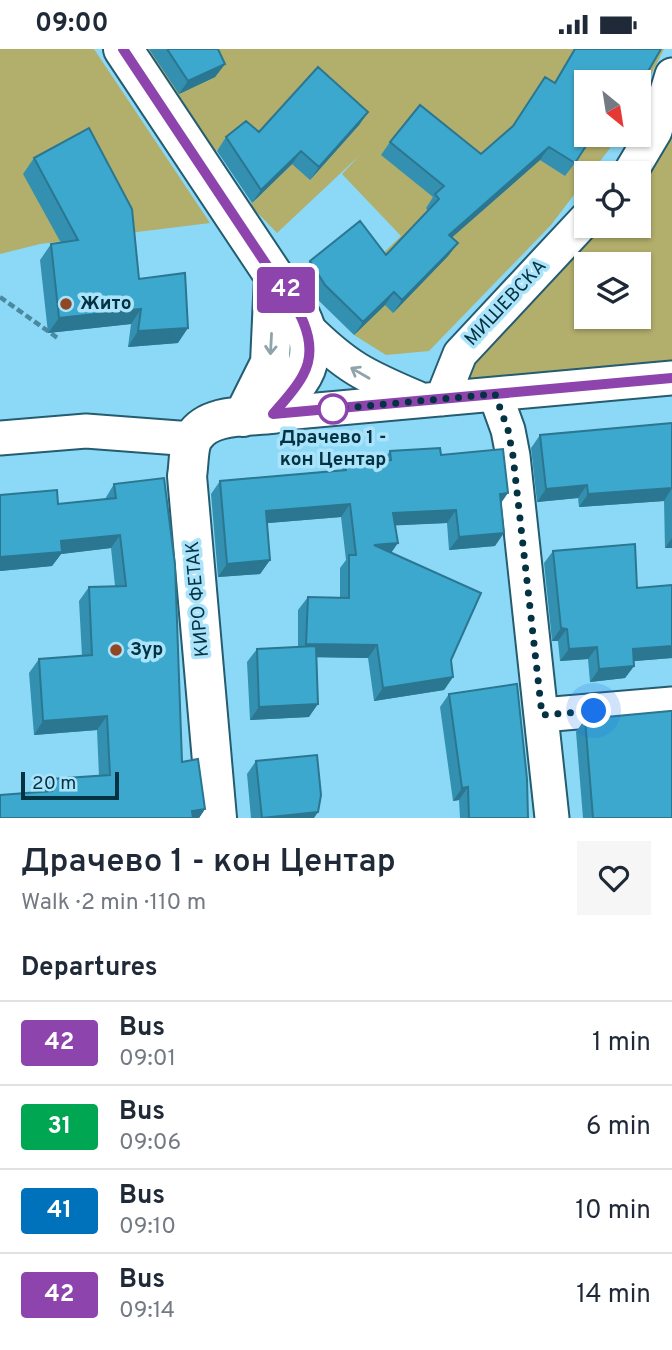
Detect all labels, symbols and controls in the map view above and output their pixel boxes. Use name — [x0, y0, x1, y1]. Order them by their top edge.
text: 09:00 — [35, 8, 109, 41]
north arrow — [574, 70, 651, 147]
map controls — [574, 70, 651, 329]
button: locate — [574, 161, 651, 238]
button: layers — [574, 252, 651, 329]
street label: МИШЕВСКА — [460, 255, 552, 351]
line badge: 42 — [254, 267, 318, 313]
text: 42 — [271, 275, 301, 305]
place label: Жито — [80, 292, 131, 316]
marker: Жито — [58, 296, 74, 312]
one-way arrow — [264, 333, 277, 355]
one-way arrow — [351, 366, 371, 380]
marker: Драчево 1 - кон Центар — [318, 394, 348, 424]
place label: Драчево 1 - кон Центар — [279, 426, 387, 472]
street label: КИРО ФЕТАК — [181, 540, 215, 658]
place label: Зур — [130, 638, 163, 662]
marker: Зур — [108, 642, 124, 658]
your location — [576, 693, 611, 728]
scale bar — [21, 769, 119, 801]
text: 20 m — [32, 772, 76, 796]
button: heart — [577, 841, 651, 915]
text: Драчево 1 - кон Центар — [21, 842, 396, 884]
text: Walk · 2 min · 110 m — [21, 889, 206, 918]
text: Departures — [21, 952, 158, 985]
text: Bus — [119, 1012, 165, 1045]
text: 1 min — [592, 1027, 651, 1060]
text: 42 — [44, 1028, 75, 1058]
text: 09:01 — [119, 1045, 176, 1074]
text: Bus — [119, 1096, 165, 1129]
text: 6 min — [586, 1111, 651, 1144]
text: 31 — [48, 1112, 71, 1142]
text: 09:06 — [119, 1129, 181, 1158]
text: Bus — [119, 1180, 165, 1213]
text: 10 min — [575, 1195, 651, 1228]
text: 41 — [47, 1196, 72, 1226]
text: 09:10 — [119, 1213, 176, 1242]
text: Bus — [119, 1264, 165, 1297]
text: 14 min — [576, 1279, 651, 1312]
text: 42 — [44, 1280, 75, 1310]
text: 09:14 — [119, 1297, 175, 1326]

